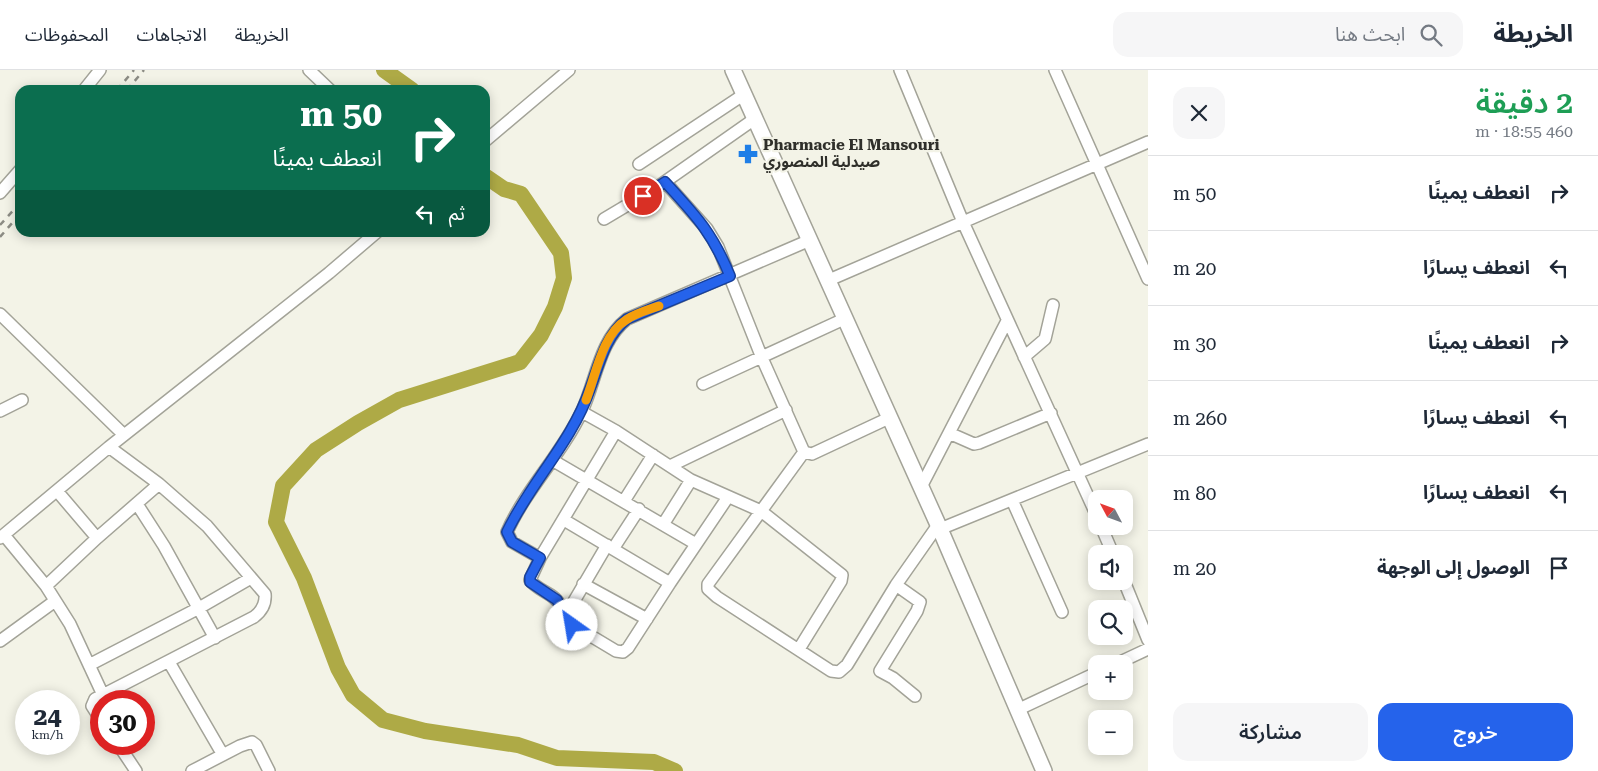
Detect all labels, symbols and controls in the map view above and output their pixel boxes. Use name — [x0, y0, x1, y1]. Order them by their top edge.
search box — [1113, 12, 1463, 57]
text: الخريطة — [1493, 20, 1573, 48]
icon: search — [1417, 21, 1445, 49]
text: ابحث هنا — [1335, 23, 1405, 46]
text: المحفوظات — [25, 24, 109, 45]
text: الاتجاهات — [137, 24, 207, 45]
text: الخريطة — [235, 24, 289, 45]
text: 2 دقيقة — [1476, 85, 1573, 120]
button: close — [1173, 87, 1225, 139]
text: 50 m — [300, 94, 382, 135]
icon: right — [400, 105, 465, 170]
text: 460 m · 18:55 — [1475, 122, 1573, 141]
place label: Pharmacie El Mansouri صيدلية المنصوري — [763, 136, 939, 173]
pharmacy icon: Pharmacie El Mansouri صيدلية المنصوري — [737, 143, 759, 165]
text: انعطف يمينًا — [273, 146, 382, 171]
pin — [622, 175, 664, 217]
icon: right — [1545, 179, 1573, 207]
text: انعطف يمينًا — [1428, 181, 1530, 204]
icon: arrive — [629, 182, 657, 210]
text: 50 m — [1173, 182, 1216, 205]
icon: left — [411, 200, 439, 228]
text: ثم — [449, 202, 465, 225]
icon: left — [1545, 254, 1573, 282]
text: انعطف يسارًا — [1423, 256, 1530, 279]
text: 20 m — [1173, 257, 1216, 280]
icon: right — [1545, 329, 1573, 357]
text: انعطف يمينًا — [1428, 331, 1530, 354]
text: 30 m — [1173, 332, 1216, 355]
icon: left — [1545, 404, 1573, 432]
text: انعطف يسارًا — [1423, 406, 1530, 429]
text: 260 m — [1173, 407, 1227, 430]
icon: left — [1545, 479, 1573, 507]
text: انعطف يسارًا — [1423, 481, 1530, 504]
text: 80 m — [1173, 482, 1216, 505]
north arrow — [1088, 490, 1132, 535]
map controls — [1088, 490, 1133, 755]
button: sound — [1088, 545, 1133, 590]
icon: arrive — [1545, 554, 1573, 582]
text: الوصول إلى الوجهة — [1377, 556, 1530, 579]
text: 20 m — [1173, 557, 1216, 580]
position arrow — [545, 598, 597, 650]
button: search — [1088, 600, 1133, 645]
button: + — [1088, 655, 1133, 700]
speed limit sign: 30 — [90, 690, 155, 755]
text: 24 — [33, 702, 62, 731]
button: مشاركة — [1173, 703, 1368, 761]
button: خروج — [1378, 703, 1573, 761]
button: − — [1088, 710, 1133, 755]
text: km/h — [31, 728, 64, 742]

